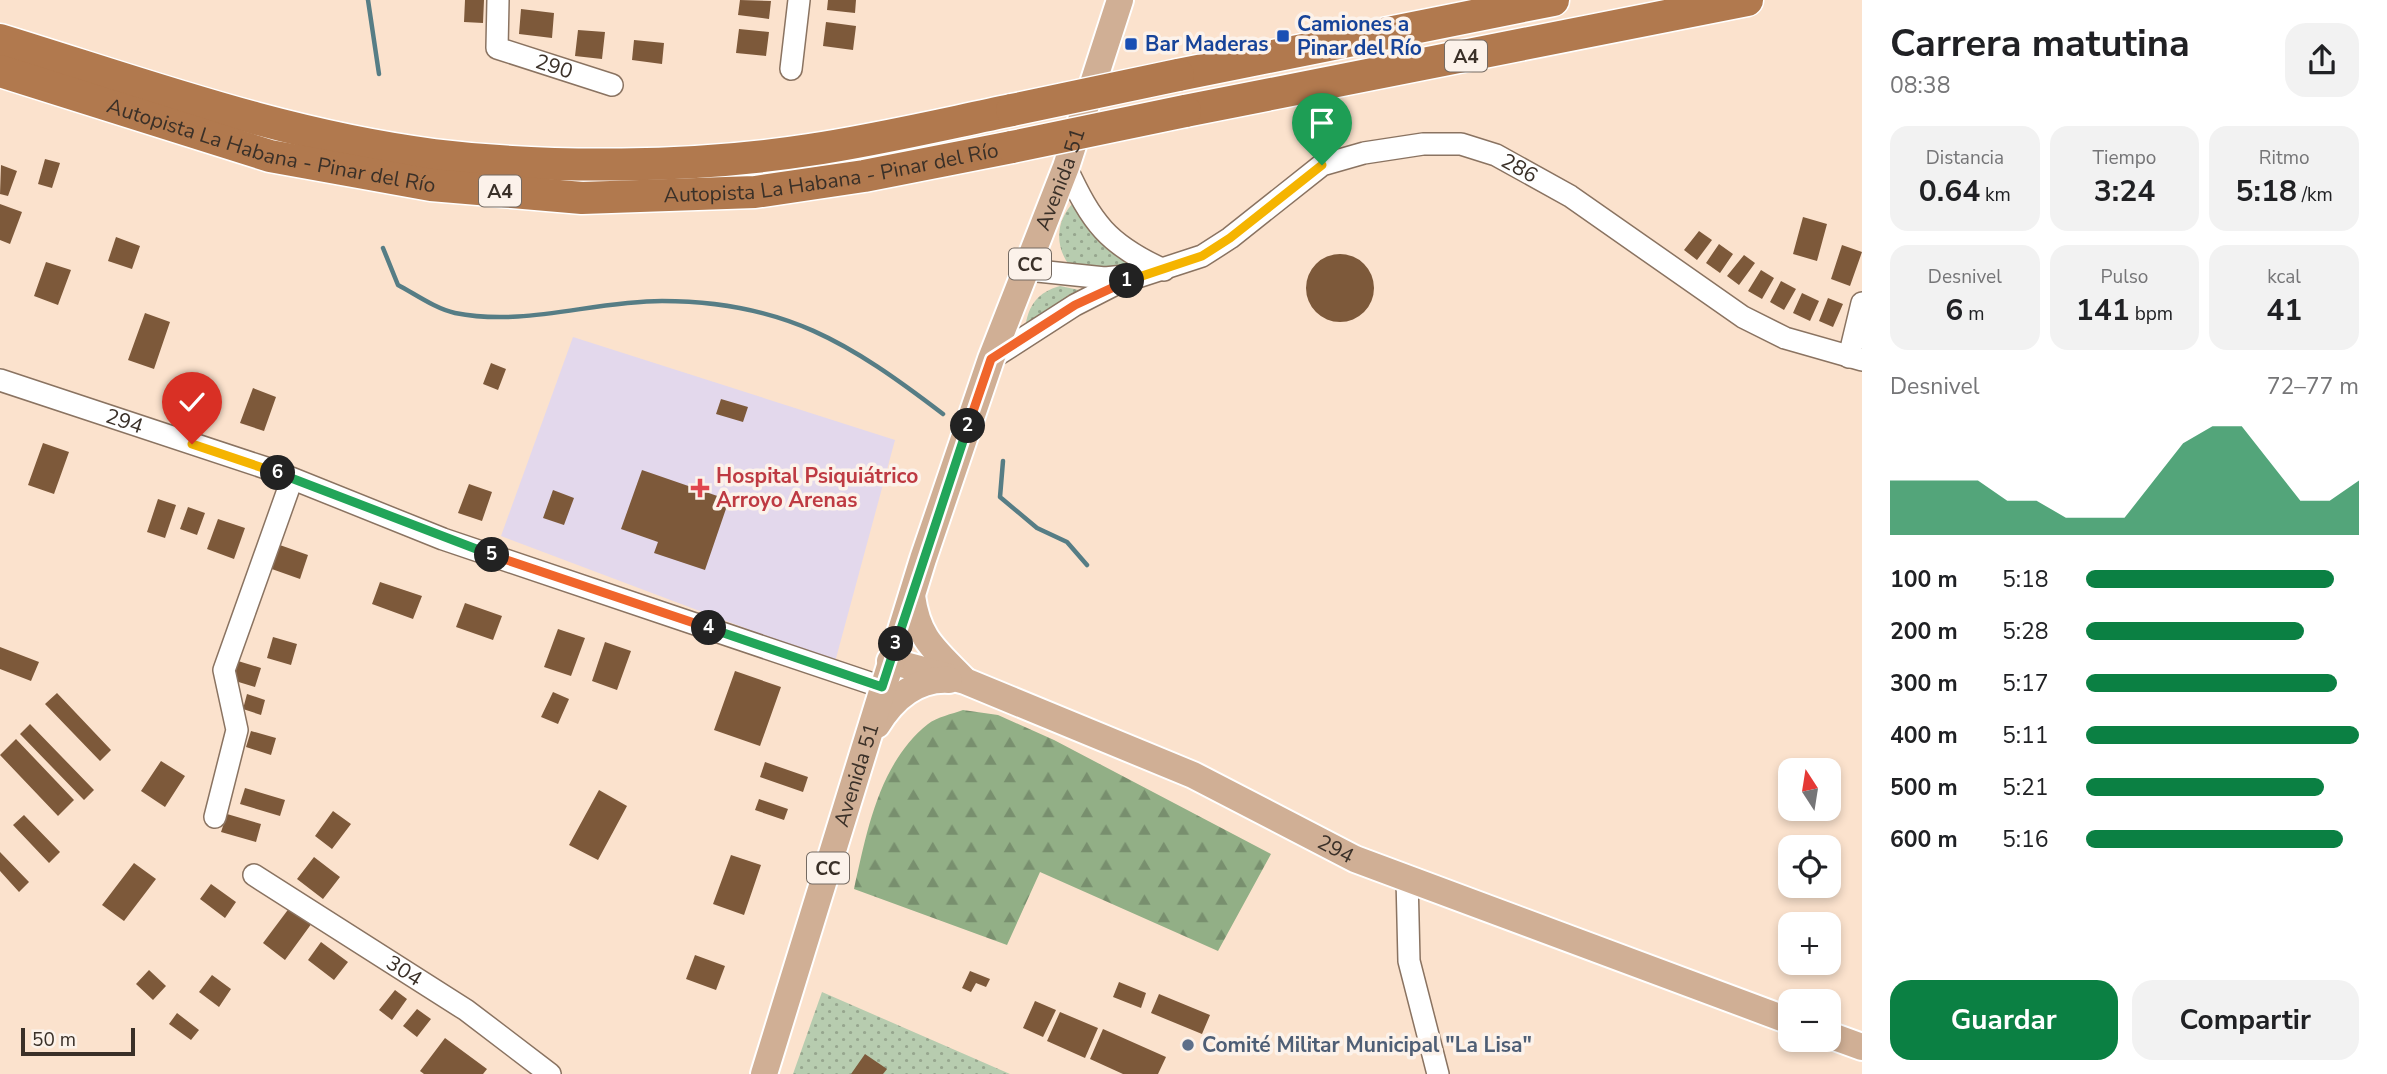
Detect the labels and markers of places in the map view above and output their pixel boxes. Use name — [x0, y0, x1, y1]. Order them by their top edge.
place label: Camiones a Pinar del Río — [1297, 10, 1422, 62]
marker: Camiones a Pinar del Río — [1275, 28, 1291, 44]
place label: Bar Maderas — [1145, 30, 1268, 58]
marker: Bar Maderas — [1123, 36, 1139, 52]
pin — [1292, 93, 1352, 165]
pin: 1 — [1110, 264, 1144, 298]
pin — [162, 372, 222, 444]
pin: 2 — [950, 408, 986, 444]
pin: 6 — [260, 456, 296, 490]
place label: Hospital Psiquiátrico Arroyo Arenas — [716, 462, 918, 514]
marker: Hospital Psiquiátrico Arroyo Arenas — [690, 478, 710, 498]
pin: 5 — [475, 538, 510, 572]
pin: 4 — [692, 610, 726, 646]
pin: 3 — [878, 626, 914, 662]
place label: Comité Militar Municipal "La Lisa" — [1202, 1031, 1532, 1059]
marker: Comité Militar Municipal "La Lisa" — [1180, 1037, 1196, 1053]

